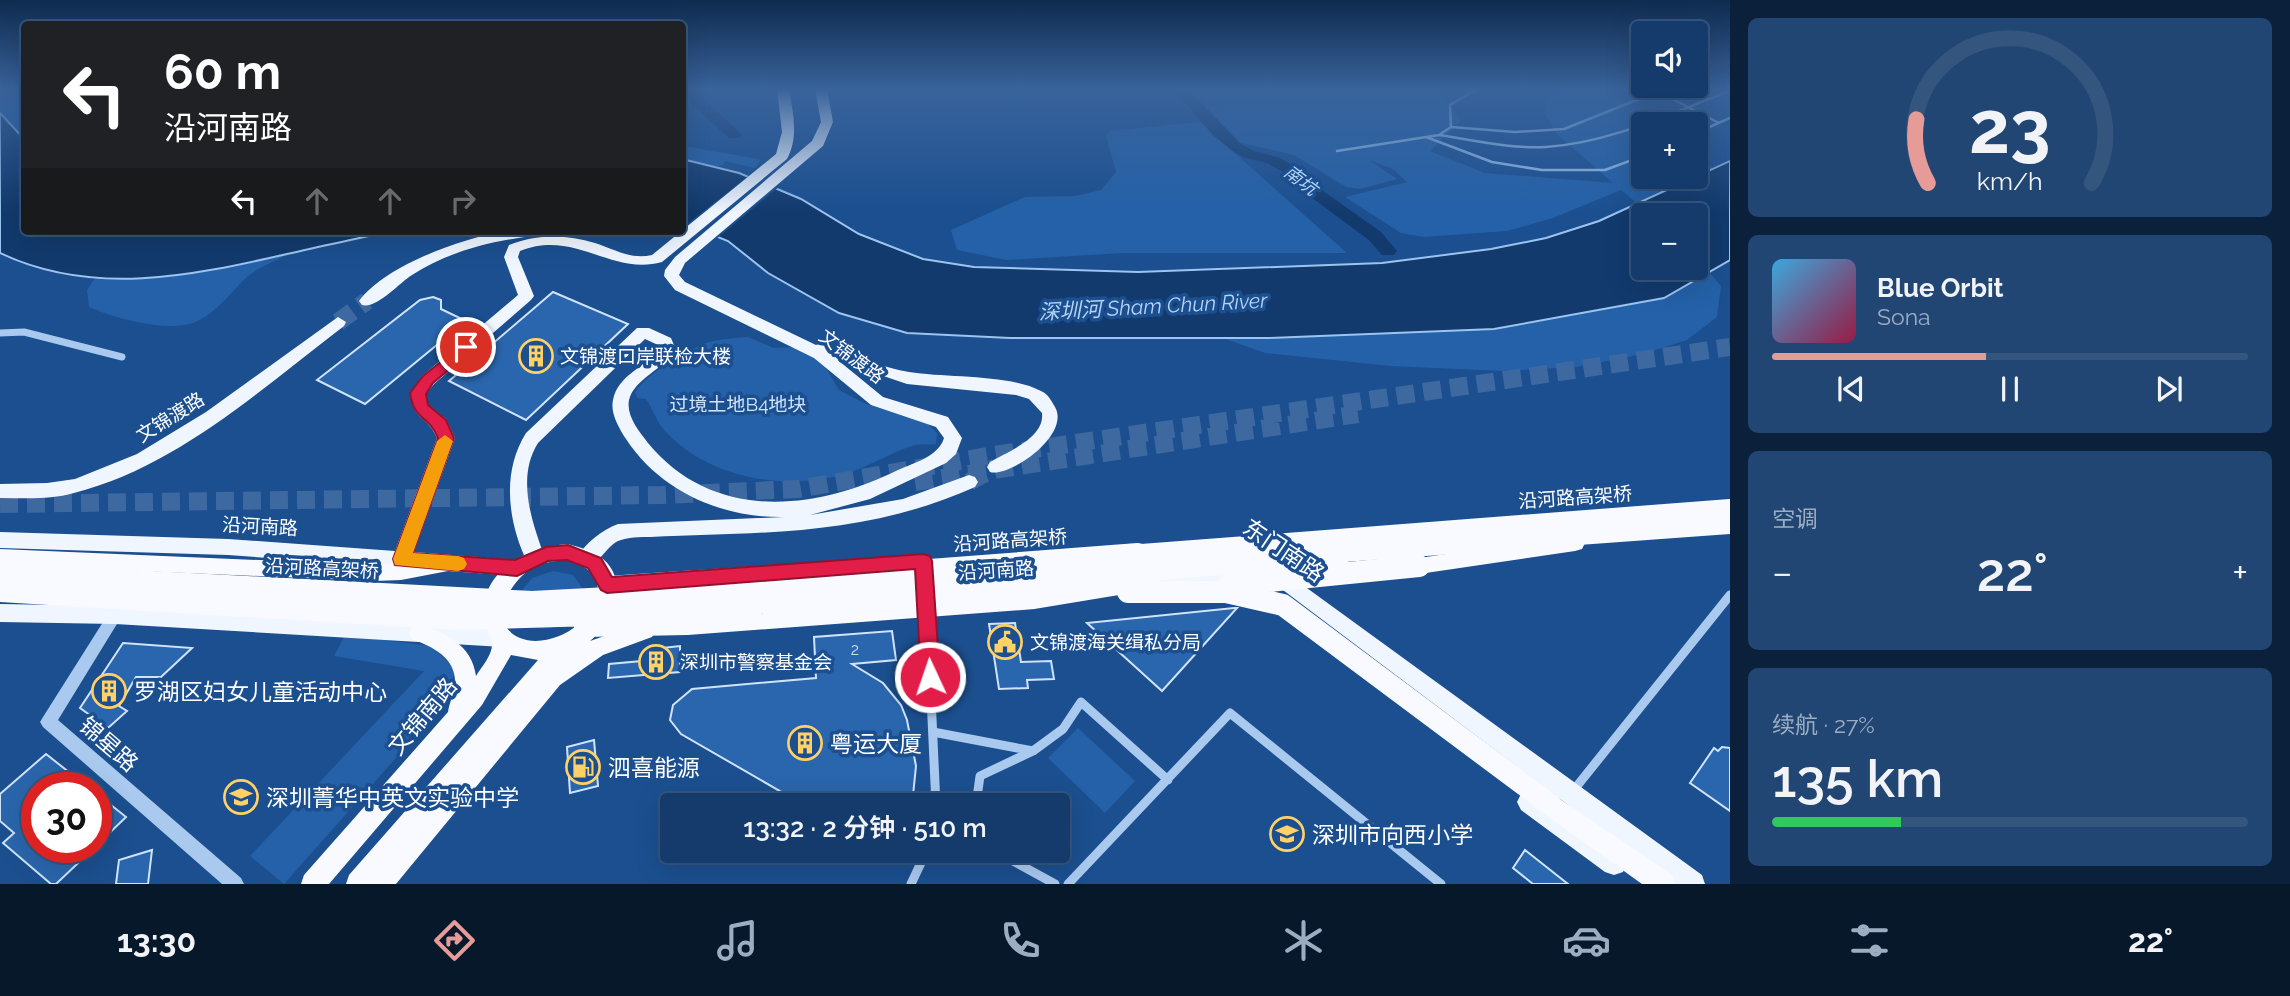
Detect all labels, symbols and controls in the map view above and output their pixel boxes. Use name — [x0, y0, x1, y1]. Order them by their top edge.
map controls — [1631, 21, 1708, 280]
button: sound — [1631, 21, 1708, 98]
text: 60 m — [164, 43, 281, 100]
icon: left — [49, 49, 140, 140]
text: 23 — [1969, 86, 2051, 171]
text: 沿河南路 — [164, 109, 292, 146]
button: + — [1631, 112, 1708, 189]
water label: 南坑 — [1280, 161, 1324, 201]
text: km/h — [1977, 166, 2043, 196]
icon: left — [225, 182, 263, 220]
icon: ahead — [298, 182, 336, 220]
icon: ahead — [371, 182, 409, 220]
icon: right — [444, 182, 482, 220]
button: − — [1631, 203, 1708, 280]
text: Blue Orbit — [1877, 273, 2004, 303]
water label: 深圳河 Sham Chun River — [1038, 287, 1269, 324]
text: Sona — [1877, 303, 1931, 330]
pin — [436, 317, 496, 377]
street label: 文锦渡路 — [815, 324, 889, 388]
icon: arrive — [447, 328, 485, 366]
building icon: 文锦渡口岸联检大楼 — [517, 337, 555, 375]
place label: 文锦渡口岸联检大楼 — [560, 345, 731, 367]
icon: previous — [1832, 370, 1870, 408]
icon: pause — [1991, 370, 2029, 408]
icon: next — [2150, 370, 2188, 408]
street label: 文锦渡路 — [132, 388, 208, 446]
park label: 过境土地B4地块 — [669, 393, 807, 415]
street label: 沿河路高架桥 — [1517, 482, 1633, 512]
text: 空调 — [1772, 505, 1818, 532]
street label: 沿河南路 — [221, 513, 299, 539]
street label: 东门南路 — [1238, 513, 1330, 587]
street label: 沿河路高架桥 — [952, 525, 1068, 555]
text: 22° — [1977, 542, 2048, 603]
text: − — [1772, 550, 1792, 595]
text: + — [2232, 550, 2248, 595]
street label: 沿河路高架桥 — [264, 554, 380, 582]
street label: 沿河南路 — [957, 556, 1035, 584]
public building icon: 文锦渡海关缉私分局 — [986, 623, 1024, 661]
place label: 文锦渡海关缉私分局 — [1030, 631, 1201, 653]
house number: 2 — [851, 640, 859, 659]
position arrow — [893, 640, 967, 714]
building icon: 深圳市警察基金会 — [637, 643, 675, 681]
place label: 深圳市警察基金会 — [680, 651, 832, 673]
building icon: 罗湖区妇女儿童活动中心 — [90, 672, 128, 710]
street label: 文锦南路 — [382, 672, 462, 760]
place label: 罗湖区妇女儿童活动中心 — [134, 678, 387, 705]
street label: 锦星路 — [74, 711, 144, 777]
text: 续航 · 27% — [1772, 711, 1875, 738]
building icon: 粤运大厦 — [786, 724, 824, 762]
place label: 粤运大厦 — [830, 730, 922, 757]
fuel station icon: 泗喜能源 — [564, 748, 602, 786]
text: 135 km — [1772, 748, 1943, 809]
place label: 泗喜能源 — [608, 754, 700, 781]
speed limit sign: 30 — [21, 772, 112, 863]
school or university icon: 深圳菁华中英文实验中学 — [222, 778, 260, 816]
place label: 深圳菁华中英文实验中学 — [266, 784, 519, 811]
text: 13:32 · 2 分钟 · 510 m — [743, 813, 987, 843]
school or university icon: 深圳市向西小学 — [1268, 815, 1306, 853]
place label: 深圳市向西小学 — [1312, 821, 1473, 848]
icon: directions — [430, 916, 479, 965]
icon: music — [713, 916, 762, 965]
icon: phone — [996, 916, 1045, 965]
icon: climate — [1279, 916, 1328, 965]
icon: car — [1562, 916, 1611, 965]
icon: filters — [1845, 916, 1894, 965]
text: 13:30 — [117, 922, 196, 959]
text: 22° — [2128, 922, 2173, 959]

